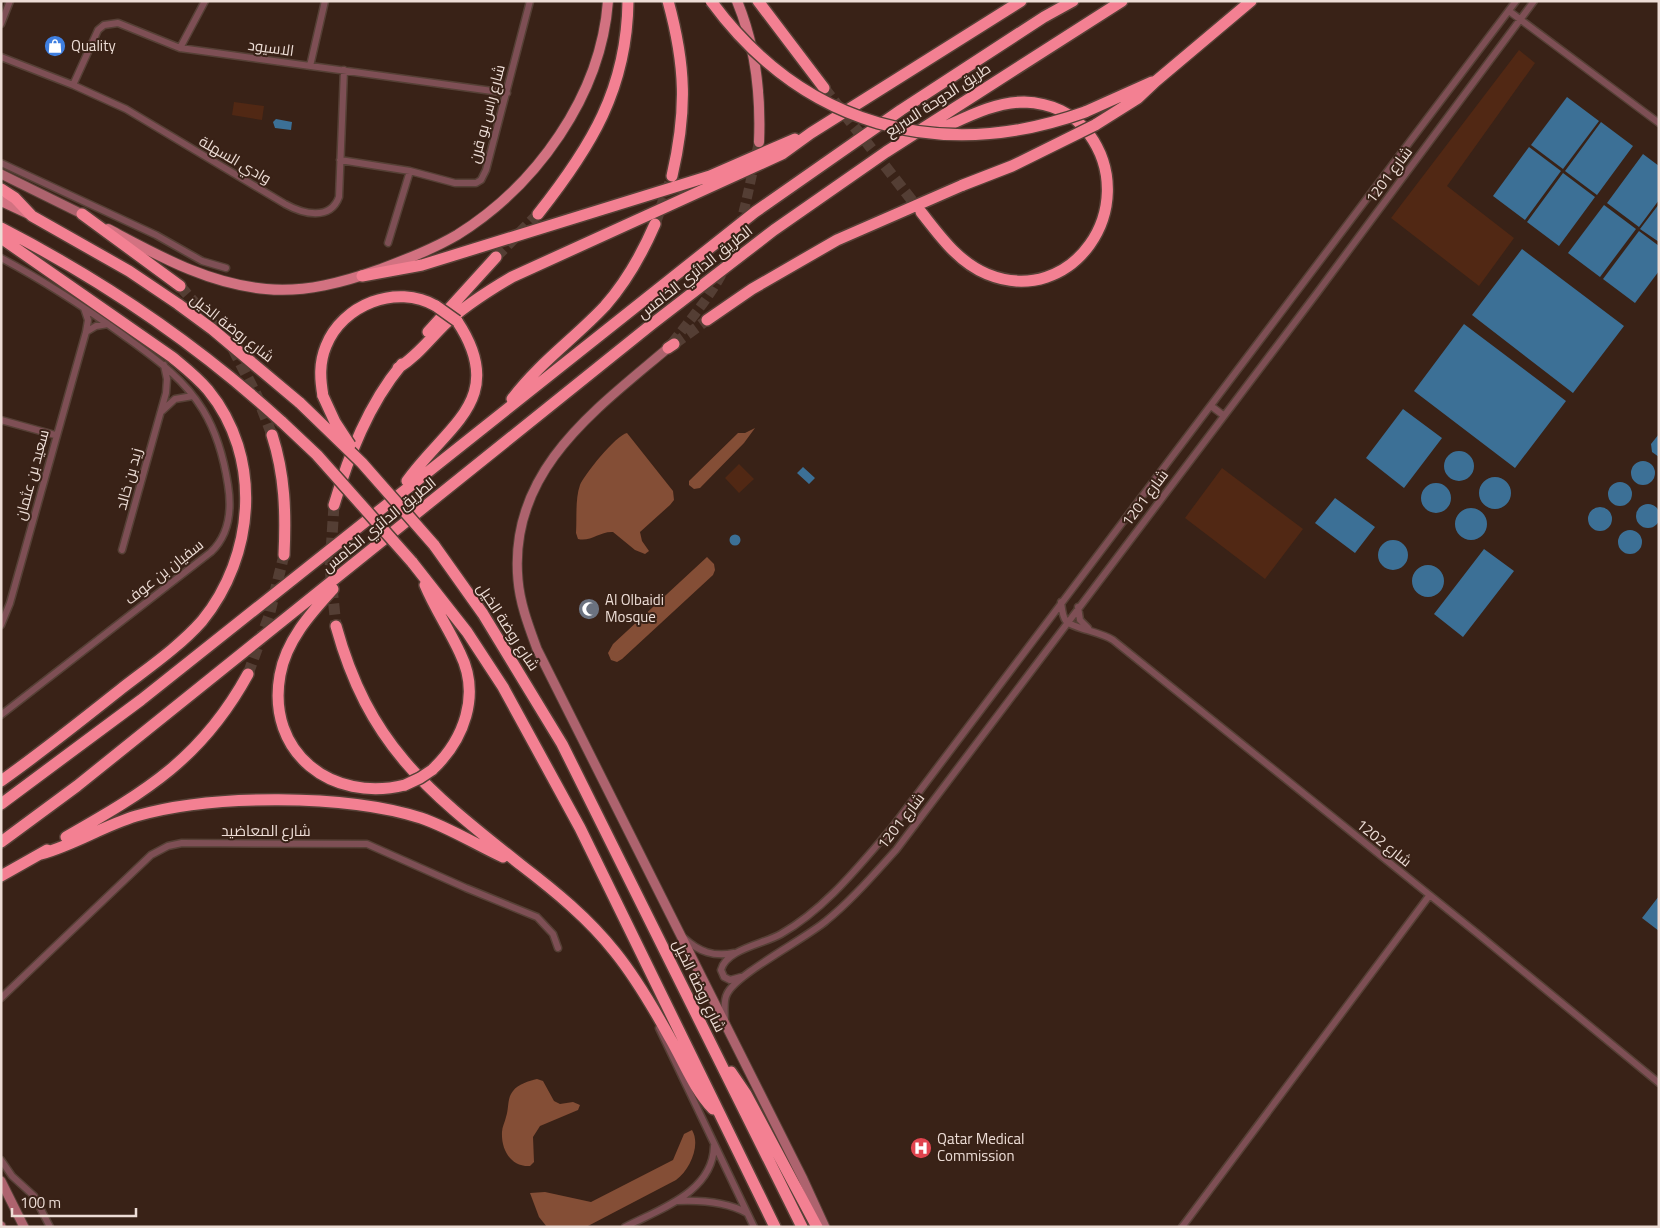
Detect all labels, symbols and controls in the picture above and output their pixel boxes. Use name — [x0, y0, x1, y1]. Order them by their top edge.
street label: الاسيود — [246, 33, 296, 62]
shop icon: Quality — [43, 34, 67, 58]
place label: Quality — [71, 34, 116, 57]
street label: طريق الدوحة السريع — [880, 57, 995, 143]
street label: شارع راس بو قرن — [462, 62, 511, 166]
street label: وادي السهلة — [194, 129, 276, 191]
street label: شارع 1201 — [1360, 141, 1418, 208]
street label: الطريق الدائري الخامس — [632, 219, 758, 325]
street label: شارع روضة الخيل — [185, 287, 279, 368]
street label: سعيد بن عثمان — [8, 427, 55, 523]
street label: زيد بن خالد — [109, 445, 148, 512]
street label: شارع 1201 — [1116, 464, 1174, 531]
street label: الطريق الدائري الخامس — [317, 471, 441, 579]
street label: سفيان بن عوف — [119, 533, 208, 610]
street label: شارع روضة الخيل — [471, 578, 546, 675]
place label: Al Olbaidi Mosque — [605, 588, 664, 628]
mosque icon: Al Olbaidi Mosque — [577, 597, 601, 621]
street label: شارع 1201 — [871, 788, 930, 854]
street label: شارع 1202 — [1351, 813, 1417, 872]
street label: شارع المعاضيد — [221, 819, 311, 842]
street label: شارع روضة الخيل — [667, 935, 732, 1036]
place label: Qatar Medical Commission — [937, 1127, 1025, 1167]
hospital icon: Qatar Medical Commission — [909, 1136, 933, 1160]
scale bar — [12, 1186, 136, 1218]
text: 100 m — [20, 1191, 61, 1214]

